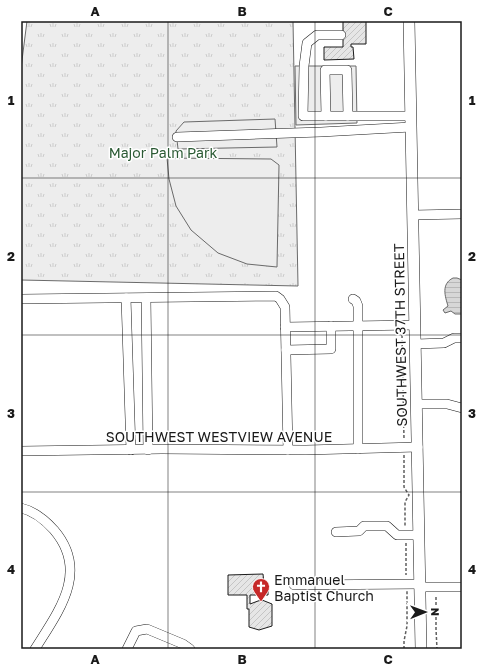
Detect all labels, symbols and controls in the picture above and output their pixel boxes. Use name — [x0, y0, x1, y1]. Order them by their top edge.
text: A — [90, 3, 100, 19]
text: B — [237, 3, 247, 19]
text: C — [383, 3, 393, 19]
text: 1 — [8, 92, 15, 108]
text: 1 — [469, 92, 476, 108]
park label: Major Palm Park — [109, 144, 217, 161]
street label: SOUTHWEST 37TH STREET — [390, 243, 410, 427]
text: 2 — [7, 248, 15, 264]
text: 2 — [468, 248, 476, 264]
text: 3 — [7, 405, 15, 421]
text: 3 — [468, 405, 476, 421]
street label: SOUTHWEST WESTVIEW AVENUE — [106, 428, 332, 445]
text: 4 — [7, 561, 15, 577]
text: 4 — [468, 561, 476, 577]
place label: Emmanuel Baptist Church — [274, 571, 374, 604]
church icon: Emmanuel Baptist Church — [251, 577, 271, 602]
north arrow — [405, 592, 445, 632]
text: N — [429, 608, 442, 616]
text: A — [90, 651, 100, 667]
text: B — [237, 651, 247, 667]
text: C — [383, 651, 393, 667]

